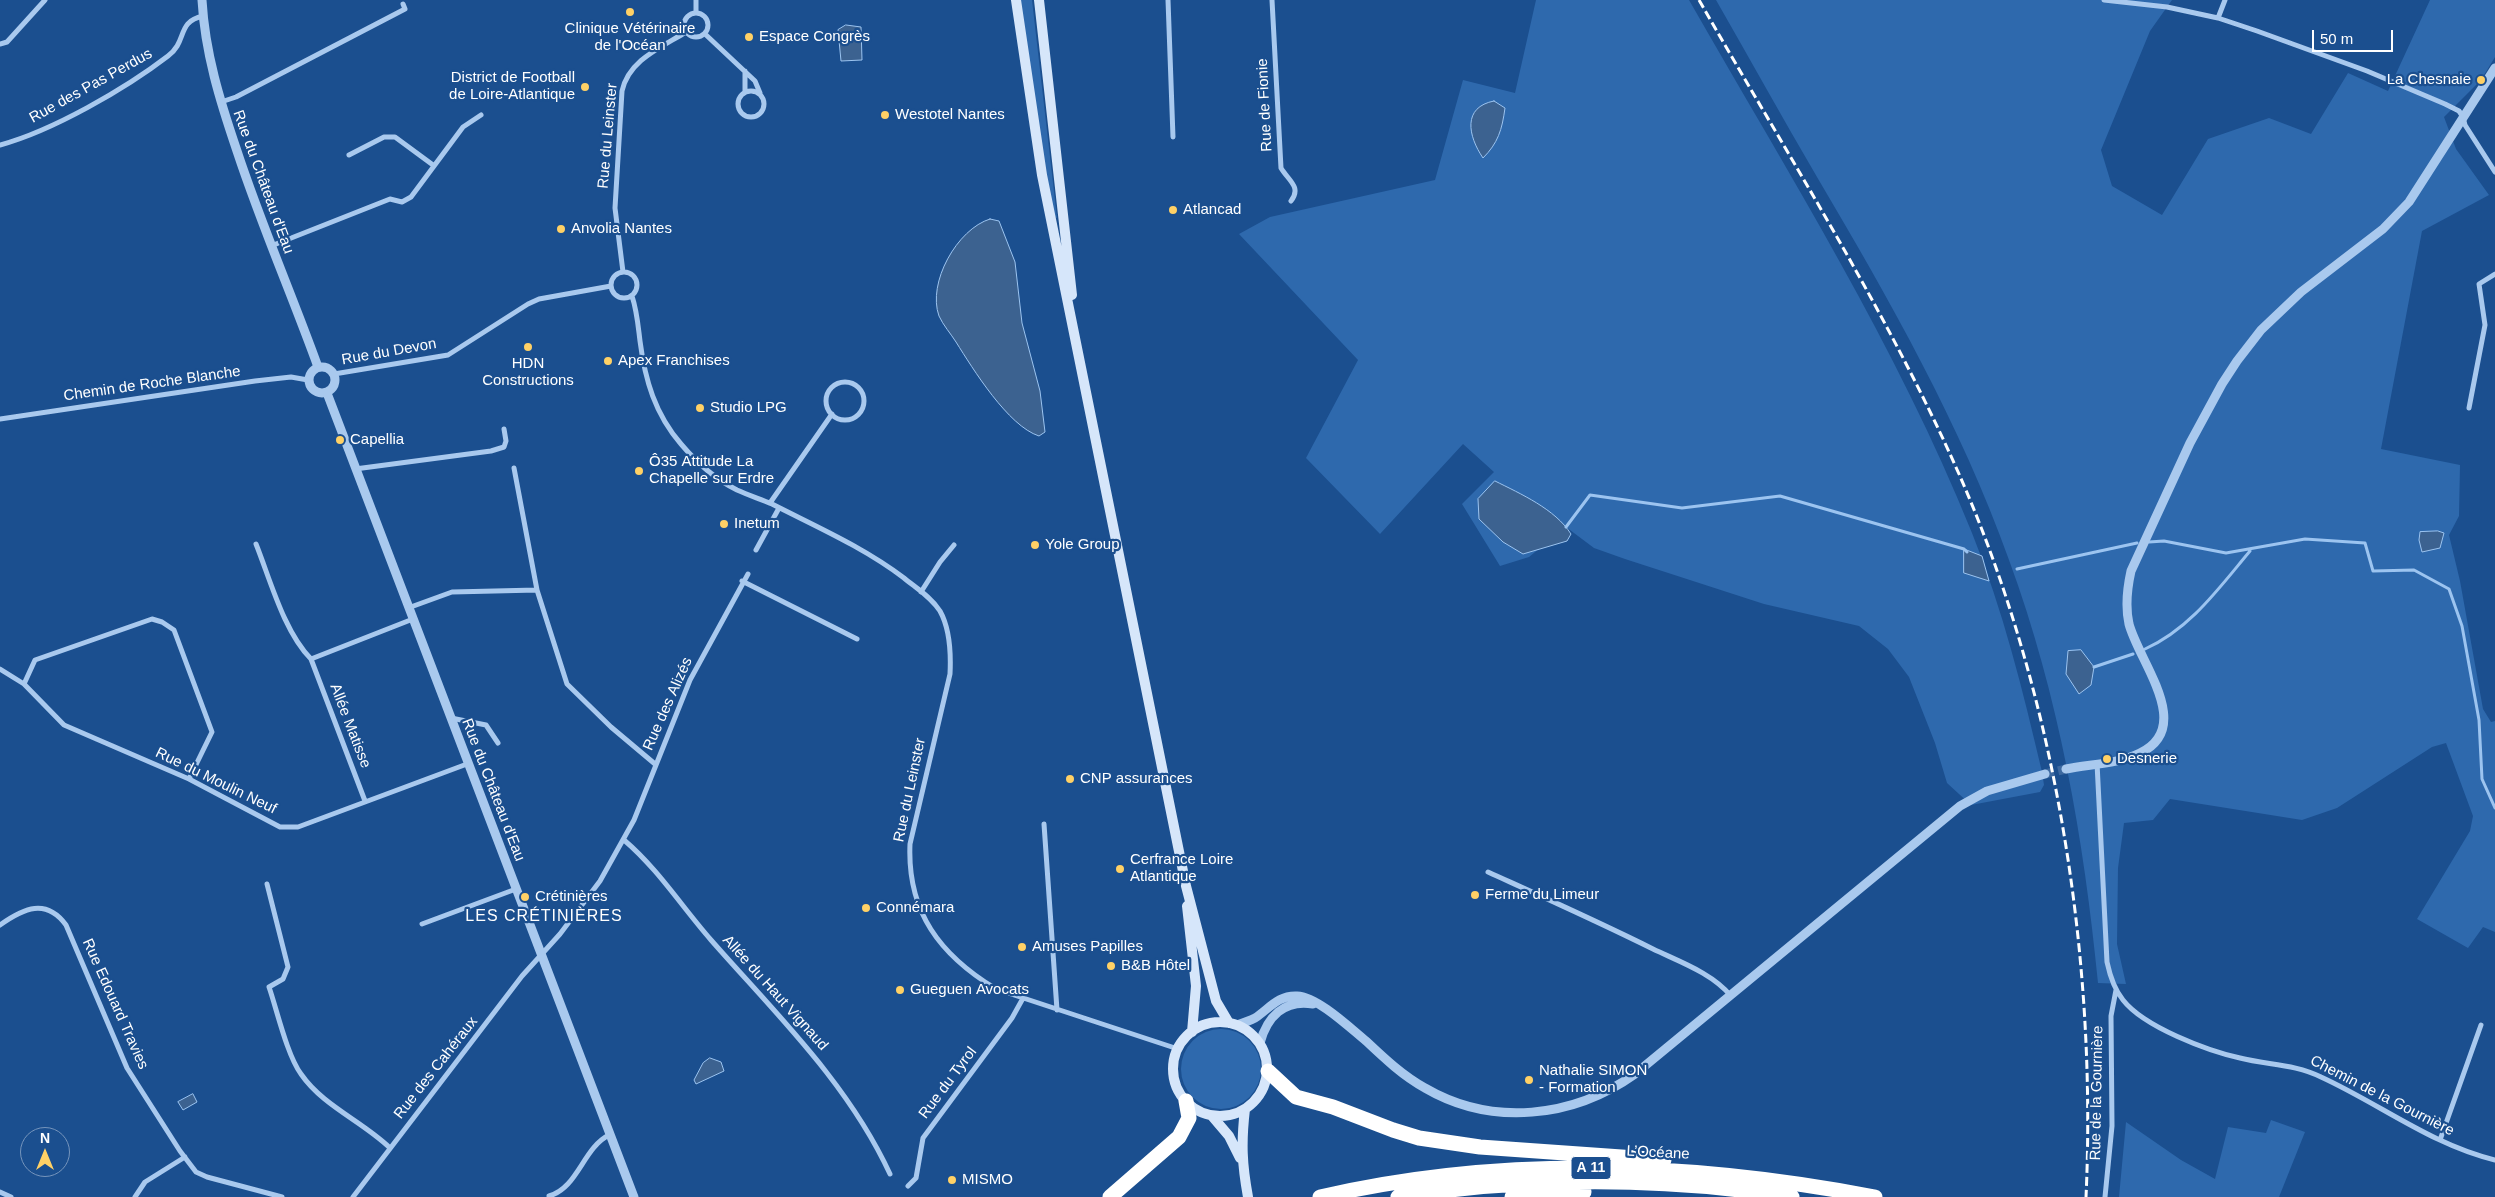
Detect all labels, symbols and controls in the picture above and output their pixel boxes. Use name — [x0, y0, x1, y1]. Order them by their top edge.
marker: Clinique Vétérinaire de l'Océan — [624, 6, 636, 18]
place label: Clinique Vétérinaire de l'Océan — [565, 20, 695, 55]
scale bar — [2315, 20, 2396, 52]
place label: Espace Congrès — [759, 28, 870, 46]
text: 50 m — [2320, 30, 2353, 47]
marker: Espace Congrès — [743, 31, 755, 43]
street label: Rue des Pas Perdus — [26, 45, 156, 127]
street label: Rue de Fionie — [1254, 58, 1276, 152]
place label: District de Football de Loire-Atlantique — [449, 69, 575, 104]
place label: La Chesnaie — [2387, 71, 2471, 89]
marker: La Chesnaie — [2475, 74, 2487, 86]
marker: District de Football de Loire-Atlantique — [579, 81, 591, 93]
street label: Rue du Leinster — [594, 82, 622, 190]
place label: Westotel Nantes — [895, 106, 1005, 124]
street label: Rue du Château d'Eau — [229, 108, 297, 256]
marker: Westotel Nantes — [879, 109, 891, 121]
place label: Atlancad — [1183, 201, 1241, 219]
marker: Atlancad — [1167, 204, 1179, 216]
place label: Anvolia Nantes — [571, 220, 672, 238]
marker: Anvolia Nantes — [555, 223, 567, 235]
street label: Rue du Devon — [340, 335, 438, 369]
marker: HDN Constructions — [522, 341, 534, 353]
place label: Apex Franchises — [618, 352, 730, 370]
place label: HDN Constructions — [482, 355, 574, 390]
marker: Apex Franchises — [602, 355, 614, 367]
street label: Chemin de Roche Blanche — [62, 363, 242, 405]
place label: Studio LPG — [710, 399, 787, 417]
marker: Studio LPG — [694, 402, 706, 414]
place label: Capellia — [350, 431, 404, 449]
marker: Capellia — [334, 434, 346, 446]
place label: Ô35 Attitude La Chapelle sur Erdre — [649, 453, 774, 488]
marker: Ô35 Attitude La Chapelle sur Erdre — [633, 465, 645, 477]
place label: Inetum — [734, 515, 780, 533]
marker: Inetum — [718, 518, 730, 530]
place label: Yole Group — [1045, 536, 1120, 554]
marker: Yole Group — [1029, 539, 1041, 551]
street label: Rue des Alizés — [639, 655, 697, 753]
street label: Allée Matisse — [326, 681, 374, 771]
street label: Rue du Château d'Eau — [457, 716, 529, 864]
street label: Rue du Leinster — [890, 736, 930, 844]
street label: Rue du Moulin Neuf — [152, 744, 280, 818]
place label: Desnerie — [2117, 750, 2177, 768]
marker: Desnerie — [2101, 753, 2113, 765]
place label: CNP assurances — [1080, 770, 1193, 788]
marker: CNP assurances — [1064, 773, 1076, 785]
place label: Cerfrance Loire Atlantique — [1130, 851, 1233, 886]
marker: Cerfrance Loire Atlantique — [1114, 863, 1126, 875]
place label: Ferme du Limeur — [1485, 886, 1599, 904]
place label: Crétinières — [535, 888, 608, 906]
marker: Ferme du Limeur — [1469, 889, 1481, 901]
marker: Crétinières — [519, 891, 531, 903]
place label: Connémara — [876, 899, 954, 917]
marker: Connémara — [860, 902, 872, 914]
district label: LES CRÉTINIÈRES — [463, 907, 625, 927]
street label: Allée du Haut Vignaud — [718, 932, 832, 1054]
street label: Rue Edouard Travies — [78, 936, 152, 1072]
place label: Amuses Papilles — [1032, 938, 1143, 956]
marker: Amuses Papilles — [1016, 941, 1028, 953]
place label: B&B Hôtel — [1121, 957, 1190, 975]
marker: B&B Hôtel — [1105, 960, 1117, 972]
place label: Gueguen Avocats — [910, 981, 1029, 999]
marker: Gueguen Avocats — [894, 984, 906, 996]
street label: Rue des Cahéraux — [390, 1013, 482, 1123]
street label: Rue de la Gournière — [2087, 1025, 2107, 1161]
street label: Rue du Tyrol — [915, 1044, 981, 1122]
street label: Chemin de la Gournière — [2307, 1052, 2457, 1140]
place label: Nathalie SIMON - Formation — [1539, 1062, 1647, 1097]
marker: Nathalie SIMON - Formation — [1523, 1074, 1535, 1086]
north arrow — [20, 1127, 70, 1177]
text: N — [40, 1130, 50, 1146]
street label: L’Océane — [1626, 1142, 1690, 1164]
road number: A 11 — [1571, 1156, 1611, 1180]
place label: MISMO — [962, 1171, 1013, 1189]
marker: MISMO — [946, 1174, 958, 1186]

